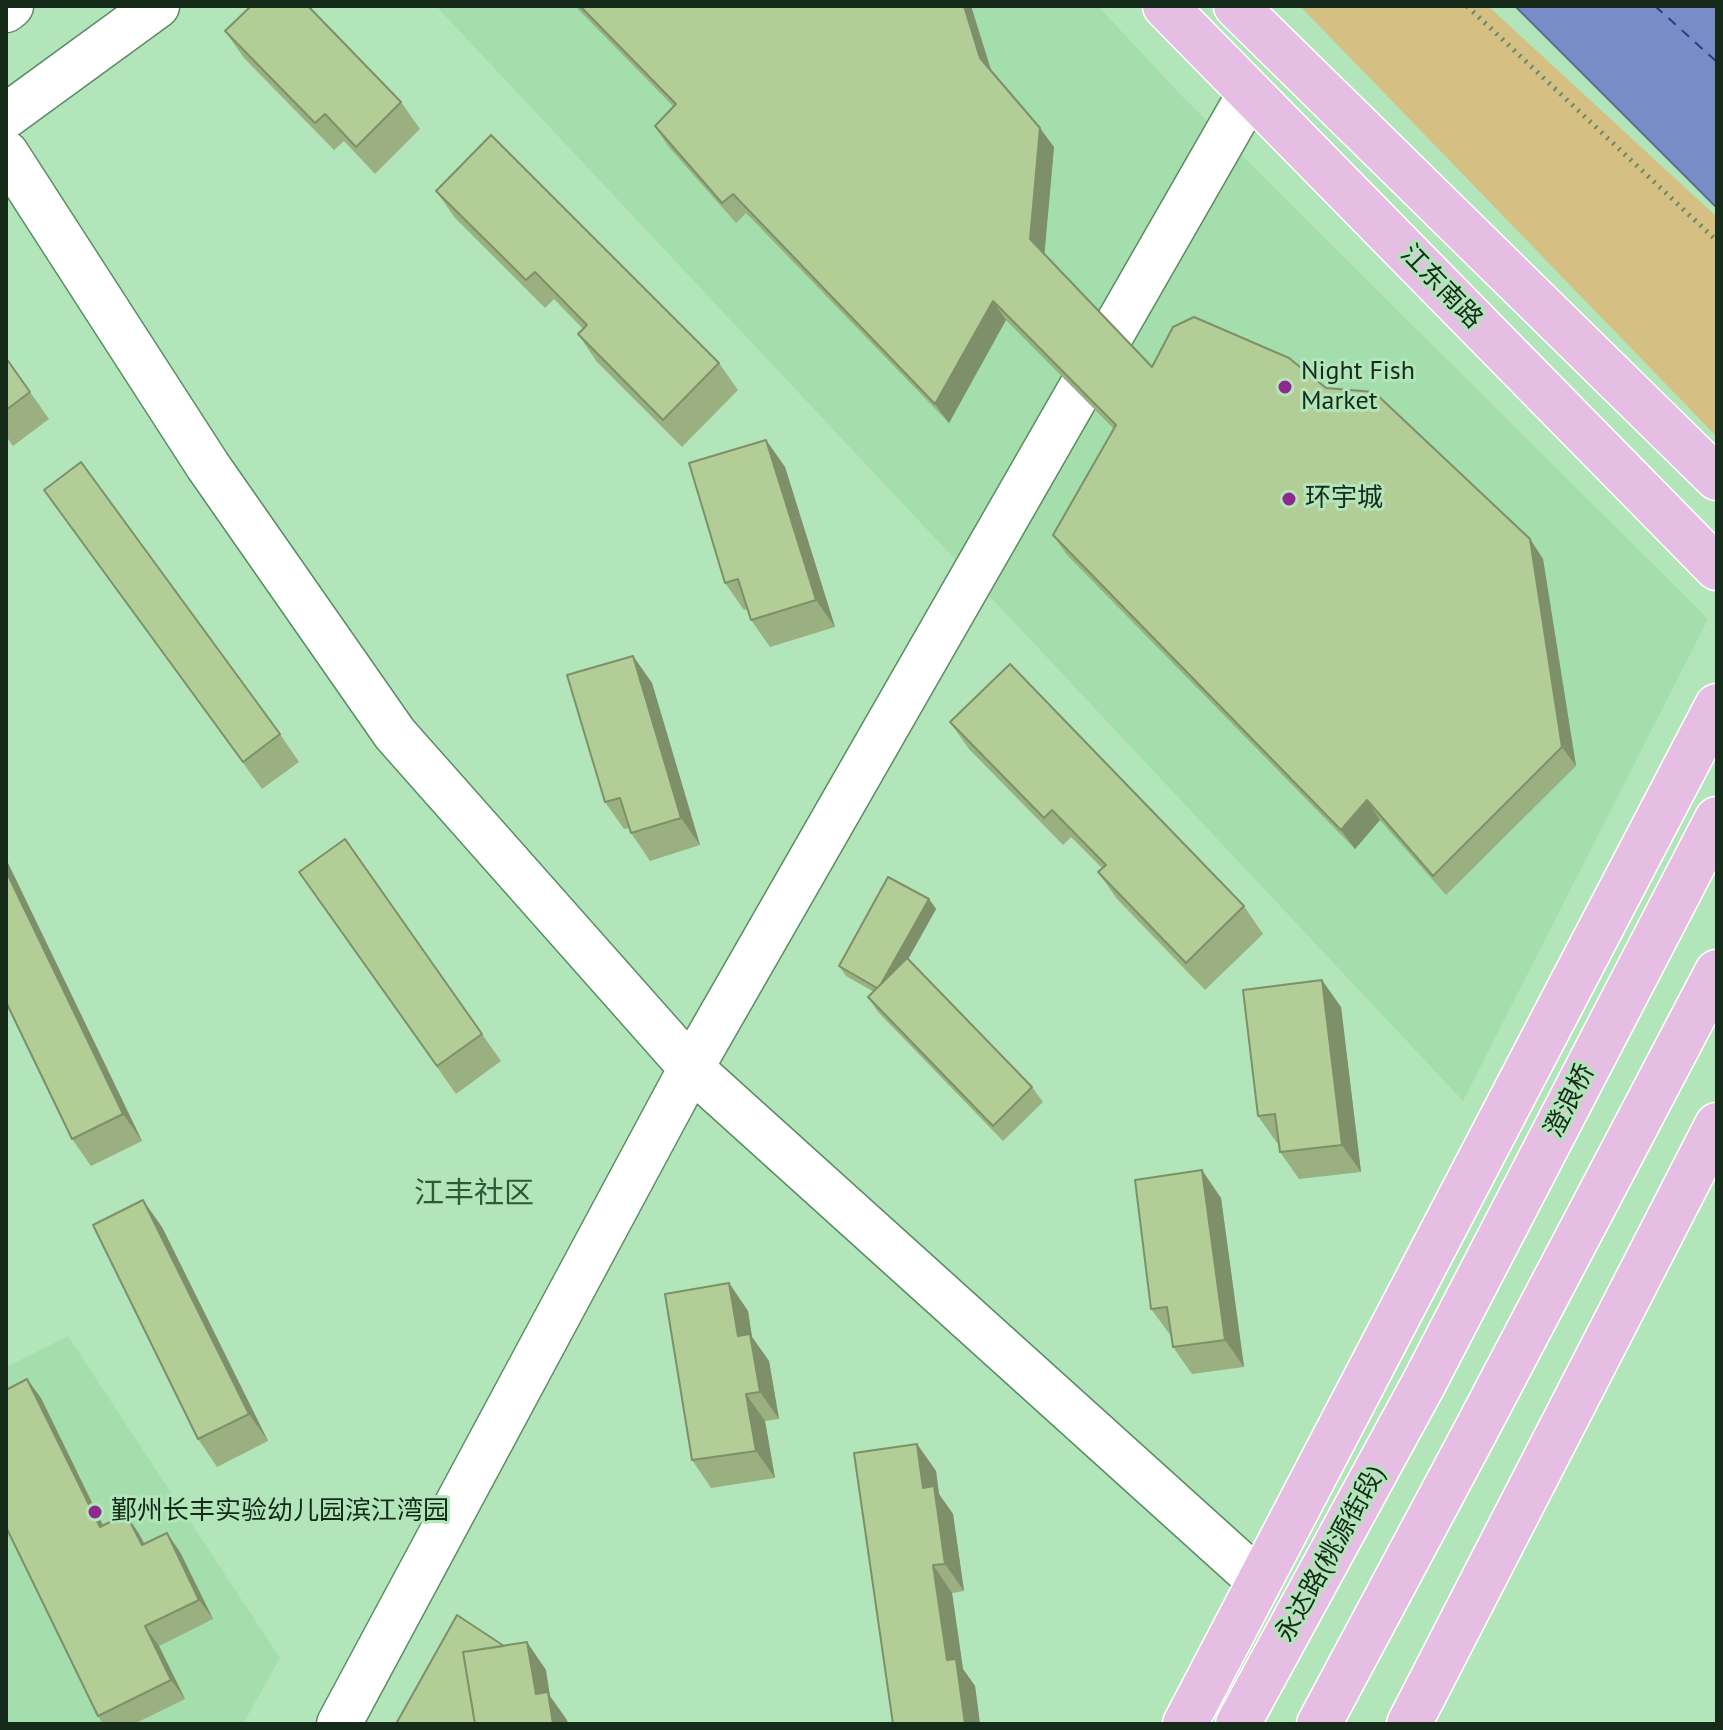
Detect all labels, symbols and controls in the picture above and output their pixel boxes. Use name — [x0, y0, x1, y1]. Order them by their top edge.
street label: 江东南路 — [1394, 239, 1488, 335]
place label: Night Fish Market — [1301, 356, 1415, 418]
marker: Night Fish Market — [1276, 378, 1294, 396]
place label: 环宇城 — [1305, 483, 1383, 515]
marker: 环宇城 — [1280, 490, 1298, 508]
street label: 澄浪桥 — [1538, 1059, 1602, 1143]
district label: 江丰社区 — [414, 1176, 534, 1212]
street label: 永达路(桃源街段) — [1270, 1460, 1392, 1648]
place label: 鄞州长丰实验幼儿园滨江湾园 — [111, 1496, 449, 1528]
marker: 鄞州长丰实验幼儿园滨江湾园 — [86, 1503, 104, 1521]

